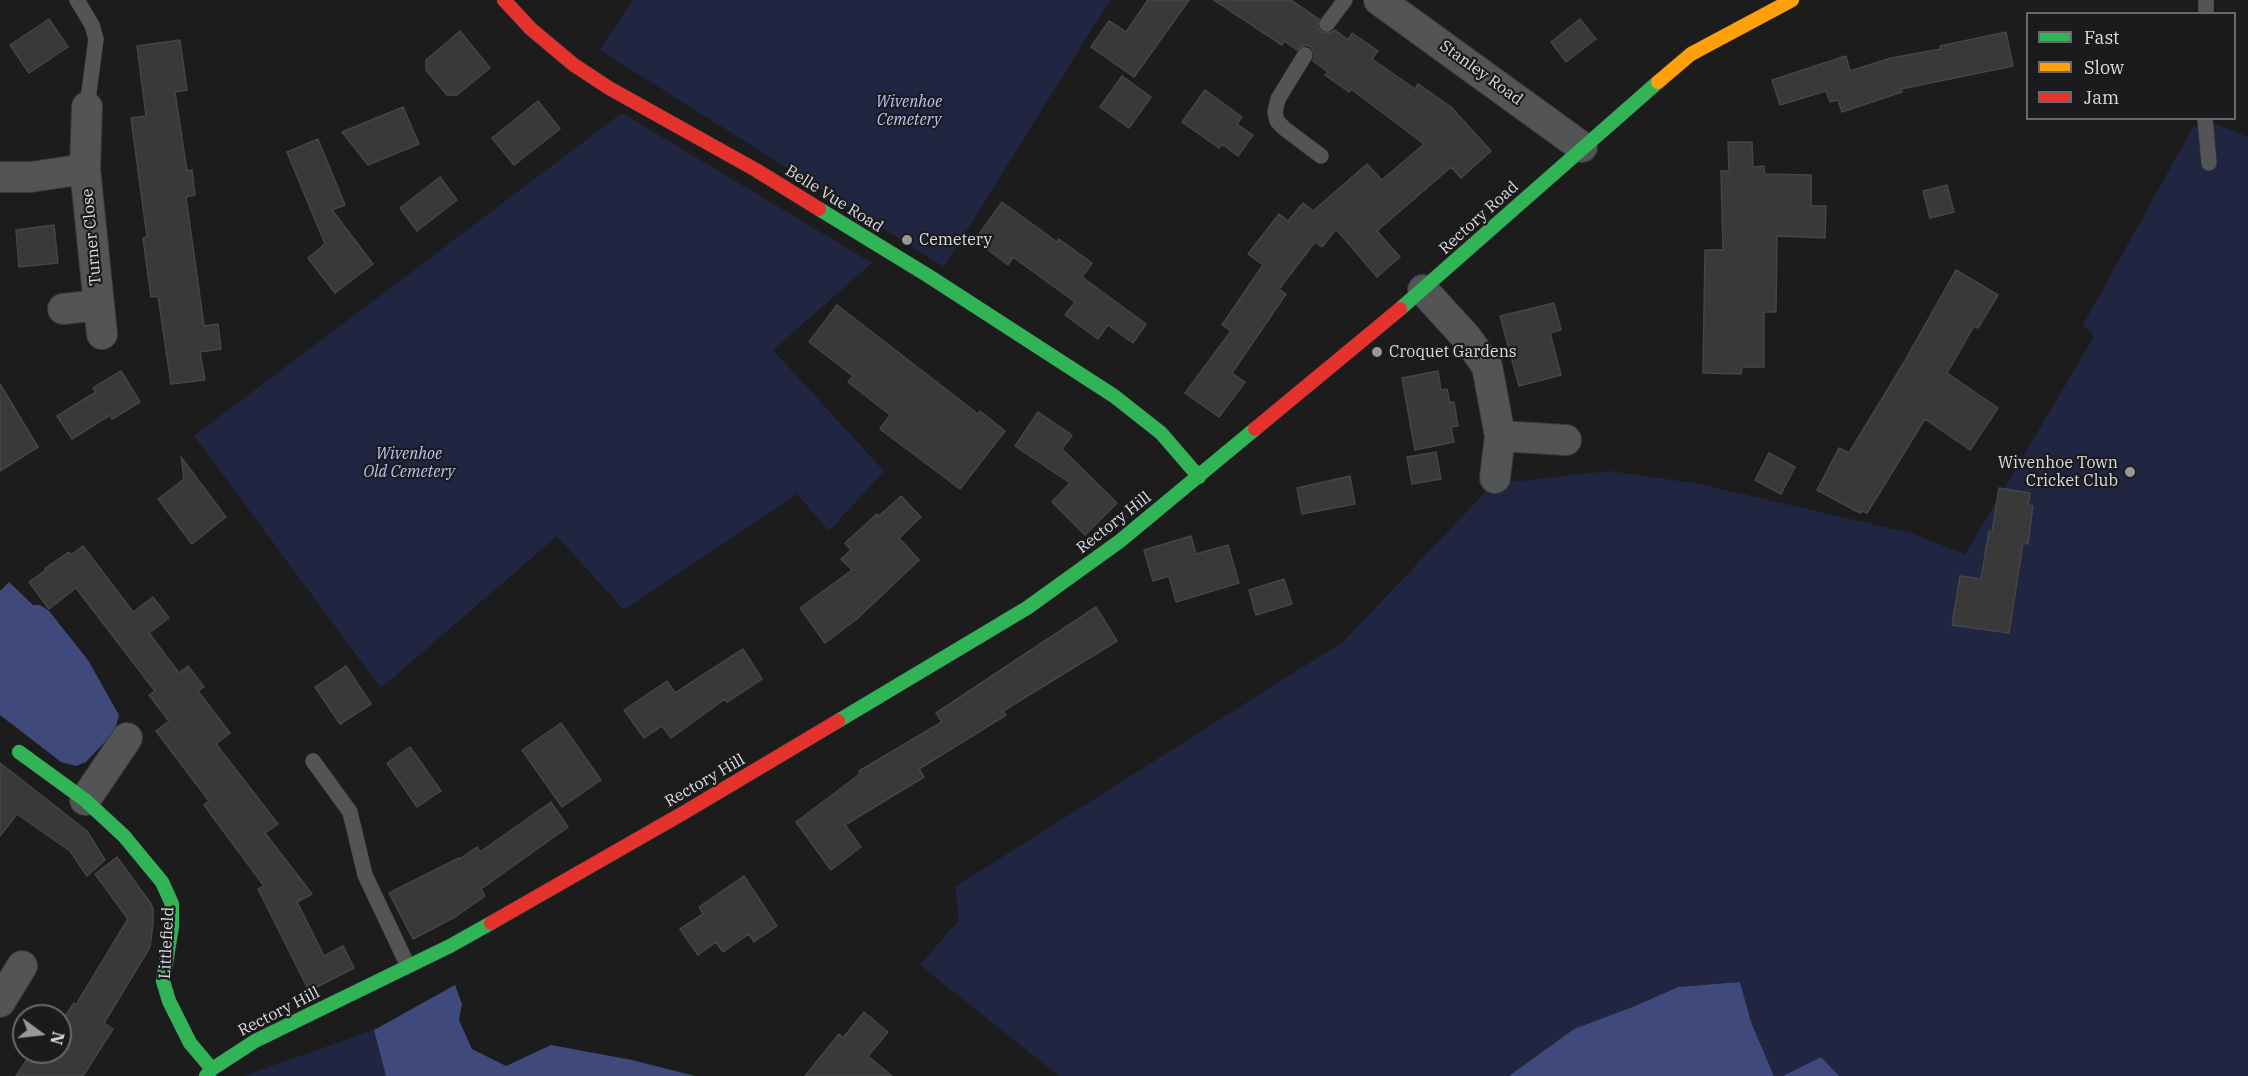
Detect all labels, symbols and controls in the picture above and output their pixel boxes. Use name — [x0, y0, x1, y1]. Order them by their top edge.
legend — [2026, 12, 2236, 120]
text: Fast — [2084, 26, 2119, 49]
street label: Stanley Road — [1436, 37, 1526, 109]
text: Slow — [2084, 56, 2124, 79]
text: Jam — [2084, 86, 2119, 109]
park label: Wivenhoe Cemetery — [876, 92, 942, 130]
street label: Belle Vue Road — [781, 161, 887, 237]
street label: Rectory Road — [1435, 177, 1523, 259]
street label: Turner Close — [78, 188, 106, 286]
place label: Cemetery — [919, 230, 992, 250]
marker: Cemetery — [900, 233, 914, 247]
place label: Croquet Gardens — [1389, 342, 1517, 362]
marker: Croquet Gardens — [1370, 345, 1384, 359]
park label: Wivenhoe Old Cemetery — [363, 444, 455, 482]
place label: Wivenhoe Town Cricket Club — [1998, 453, 2118, 491]
marker: Wivenhoe Town Cricket Club — [2123, 465, 2137, 479]
street label: Rectory Hill — [1073, 488, 1155, 558]
street label: Rectory Hill — [662, 750, 748, 812]
street label: Littlefield — [156, 906, 178, 980]
street label: Rectory Hill — [235, 983, 323, 1041]
north arrow — [12, 1004, 72, 1064]
text: N — [46, 1029, 69, 1047]

